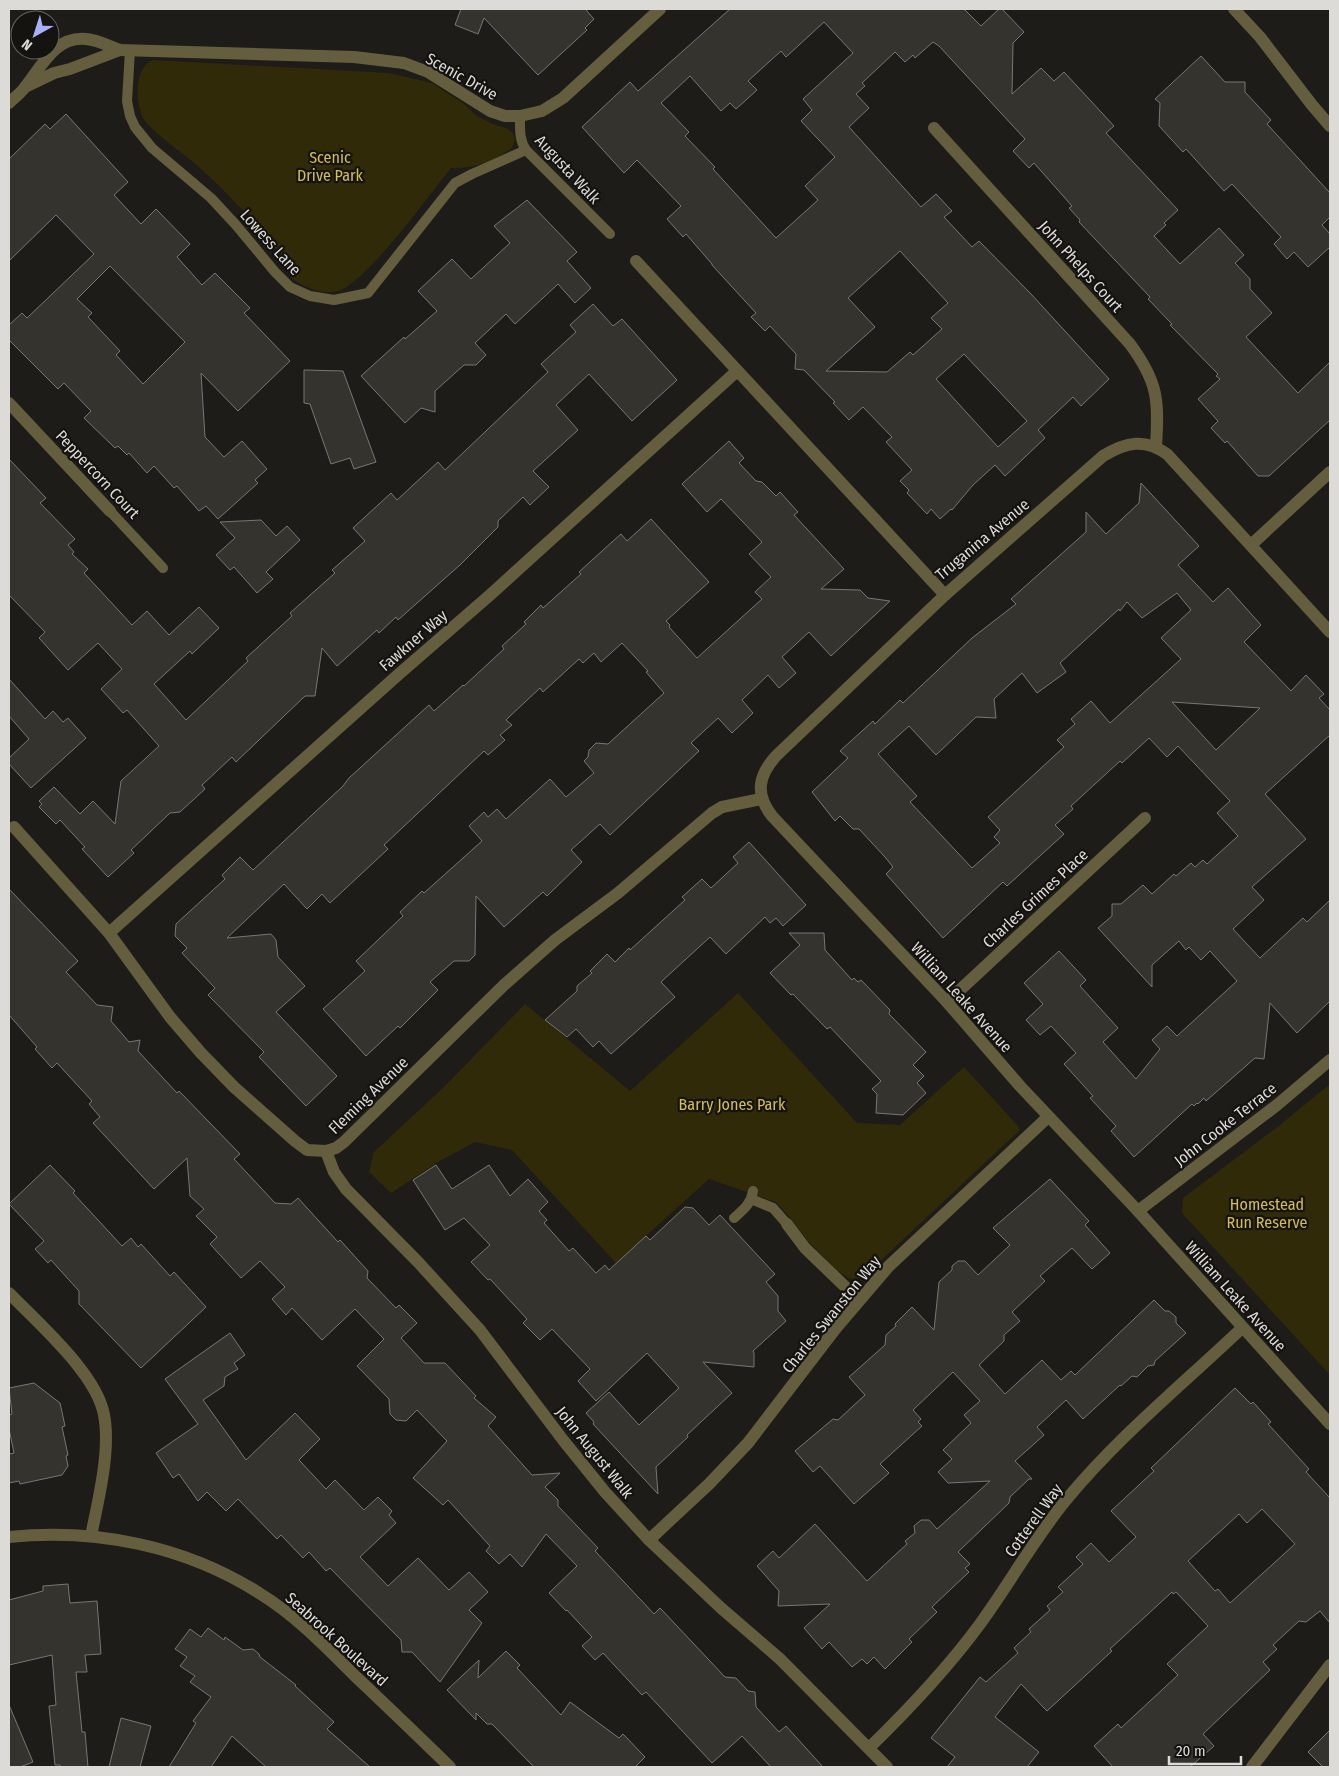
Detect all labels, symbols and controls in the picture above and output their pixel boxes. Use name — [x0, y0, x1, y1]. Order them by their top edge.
north arrow — [10, 10, 60, 60]
text: N — [19, 35, 36, 54]
street label: Scenic Drive — [422, 49, 501, 104]
street label: Augusta Walk — [531, 131, 605, 208]
park label: Scenic Drive Park — [297, 148, 364, 185]
street label: Lowess Lane — [236, 206, 305, 279]
street label: John Phelps Court — [1035, 217, 1127, 317]
street label: Peppercorn Court — [52, 426, 144, 523]
street label: Truganina Avenue — [932, 495, 1033, 584]
street label: Fawkner Way — [376, 605, 452, 675]
street label: Charles Grimes Place — [979, 845, 1092, 952]
street label: William Leake Avenue — [907, 938, 1016, 1056]
street label: Fleming Avenue — [325, 1053, 412, 1138]
street label: John Cooke Terrace — [1170, 1079, 1280, 1170]
park label: Barry Jones Park — [679, 1095, 786, 1114]
park label: Homestead Run Reserve — [1227, 1195, 1308, 1232]
street label: William Leake Avenue — [1181, 1237, 1290, 1355]
street label: Charles Swanston Way — [778, 1251, 885, 1377]
street label: John August Walk — [552, 1403, 638, 1502]
street label: Cotterell Way — [1000, 1479, 1067, 1561]
street label: Seabrook Boulevard — [282, 1588, 392, 1690]
scale bar — [1169, 1734, 1242, 1766]
text: 20 m — [1176, 1742, 1206, 1760]

